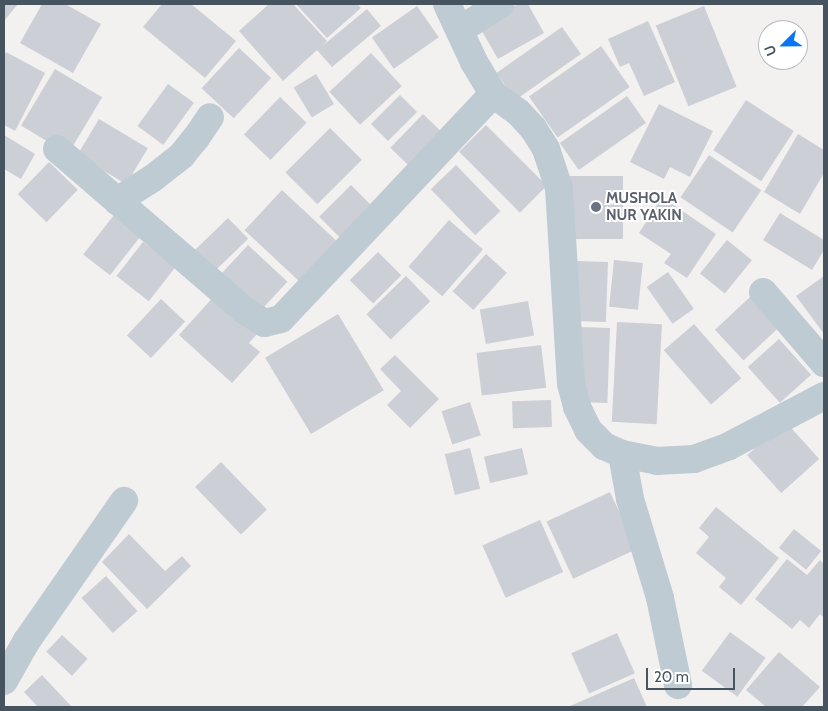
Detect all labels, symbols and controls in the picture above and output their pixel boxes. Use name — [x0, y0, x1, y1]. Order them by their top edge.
north arrow — [758, 20, 808, 70]
text: U — [760, 42, 780, 59]
place label: MUSHOLA NUR YAKIN — [606, 189, 682, 224]
marker: MUSHOLA NUR YAKIN — [590, 201, 602, 213]
scale bar — [648, 658, 737, 690]
text: 20 m — [654, 668, 689, 686]

